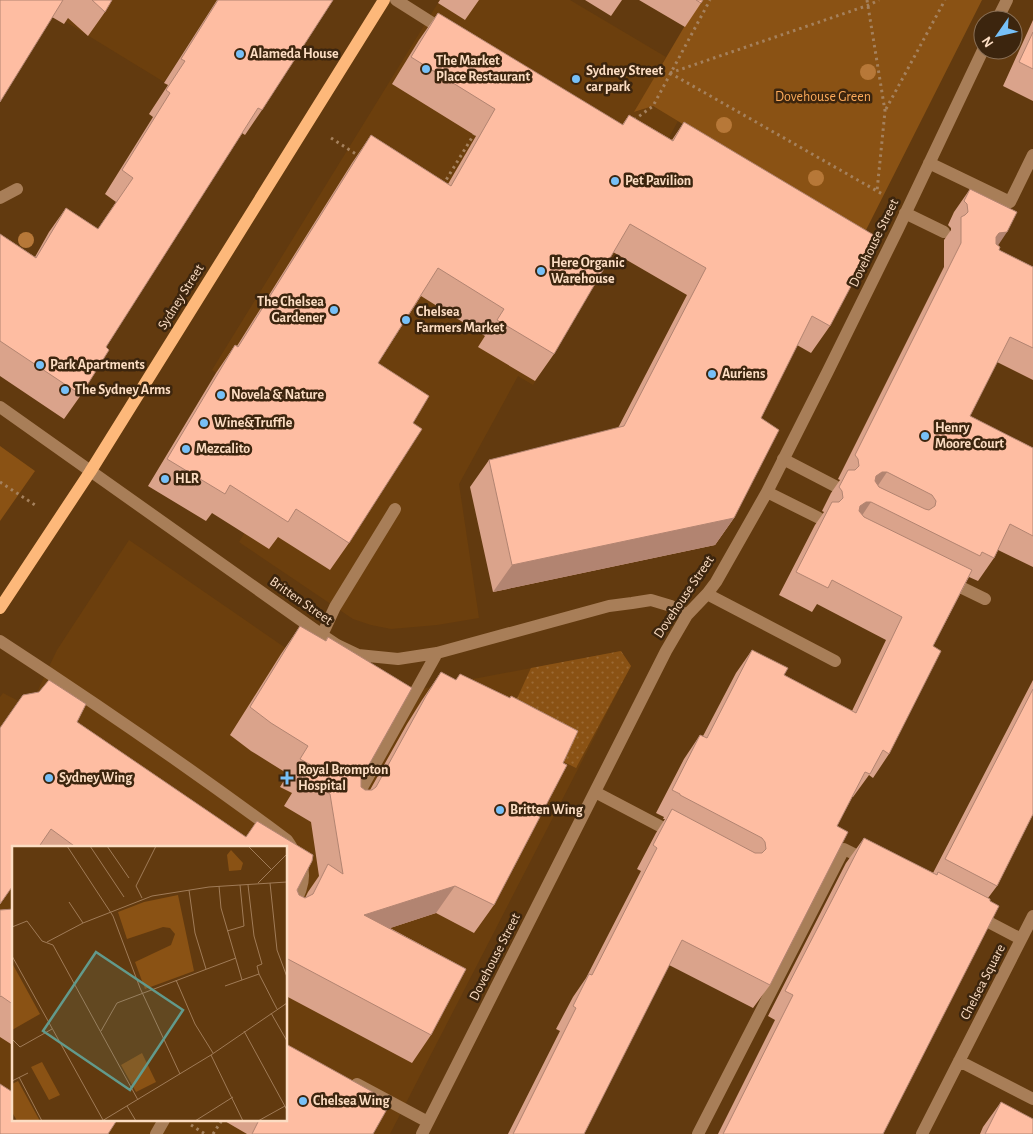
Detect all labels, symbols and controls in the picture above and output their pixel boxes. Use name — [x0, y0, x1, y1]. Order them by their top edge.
north arrow — [973, 10, 1023, 60]
text: N — [980, 34, 997, 50]
place label: Alameda House — [250, 47, 339, 61]
marker: Alameda House — [234, 48, 246, 60]
place label: The Market Place Restaurant — [436, 54, 531, 84]
marker: The Market Place Restaurant — [420, 63, 432, 75]
place label: Sydney Street car park — [586, 64, 663, 94]
marker: Sydney Street car park — [570, 73, 582, 85]
park label: Dovehouse Green — [775, 90, 871, 104]
place label: Pet Pavilion — [625, 174, 691, 188]
marker: Pet Pavilion — [609, 175, 621, 187]
street label: Dovehouse Street — [847, 196, 902, 289]
place label: Here Organic Warehouse — [551, 256, 625, 286]
street label: Sydney Street — [155, 261, 207, 332]
marker: Here Organic Warehouse — [535, 265, 547, 277]
place label: The Chelsea Gardener — [257, 295, 324, 325]
marker: The Chelsea Gardener — [328, 304, 340, 316]
place label: Chelsea Farmers Market — [416, 305, 505, 335]
marker: Chelsea Farmers Market — [400, 314, 412, 326]
place label: Park Apartments — [50, 358, 145, 372]
marker: Park Apartments — [34, 359, 46, 371]
place label: Auriens — [722, 367, 765, 381]
marker: Auriens — [706, 368, 718, 380]
place label: The Sydney Arms — [75, 383, 171, 397]
marker: The Sydney Arms — [59, 384, 71, 396]
place label: Novela & Nature — [231, 388, 324, 402]
marker: Novela & Nature — [215, 389, 227, 401]
place label: Wine&Truffle — [214, 416, 293, 430]
marker: Wine&Truffle — [198, 417, 210, 429]
place label: Henry Moore Court — [935, 421, 1004, 451]
marker: Henry Moore Court — [919, 430, 931, 442]
place label: Mezcalito — [196, 442, 250, 456]
marker: Mezcalito — [180, 443, 192, 455]
place label: HLR — [175, 472, 199, 486]
marker: HLR — [159, 473, 171, 485]
street label: Dovehouse Street — [651, 553, 717, 641]
street label: Britten Street — [267, 574, 335, 628]
place label: Royal Brompton Hospital — [298, 763, 388, 793]
place label: Sydney Wing — [59, 771, 133, 785]
marker: Royal Brompton Hospital — [280, 771, 294, 785]
marker: Sydney Wing — [43, 772, 55, 784]
place label: Britten Wing — [510, 803, 584, 817]
marker: Britten Wing — [494, 804, 506, 816]
inset map — [12, 846, 288, 1122]
street label: Dovehouse Street — [467, 911, 523, 1003]
street label: Chelsea Square — [958, 942, 1008, 1022]
place label: Chelsea Wing — [313, 1094, 391, 1108]
marker: Chelsea Wing — [297, 1095, 309, 1107]

